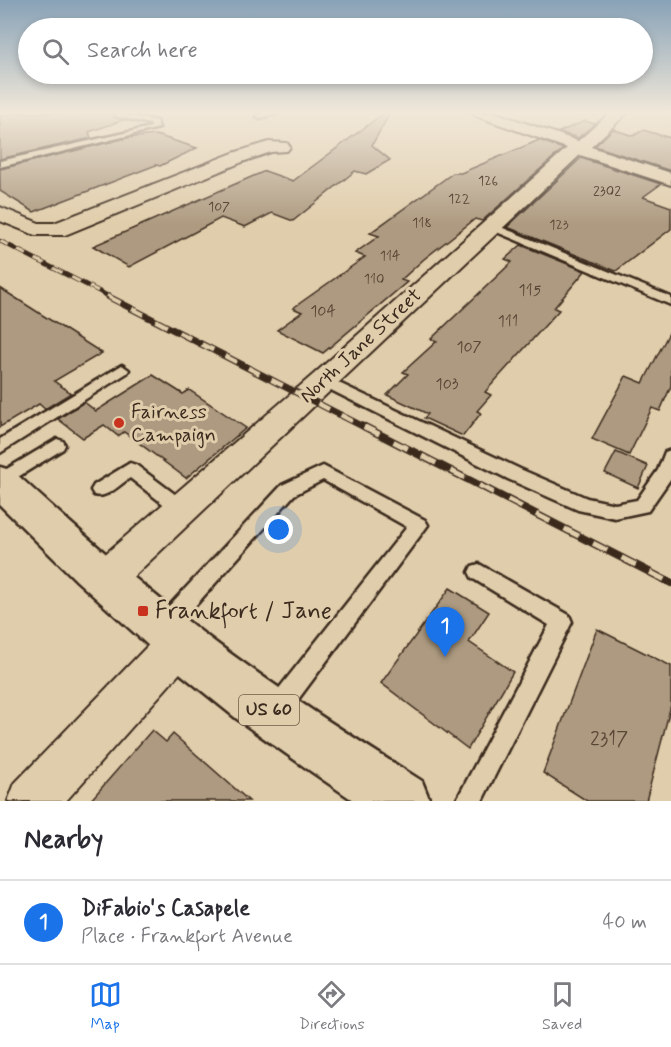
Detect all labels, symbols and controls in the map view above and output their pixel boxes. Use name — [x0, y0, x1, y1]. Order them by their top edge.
search box — [18, 18, 653, 84]
icon: search — [39, 35, 72, 68]
text: Search here — [87, 37, 198, 65]
house number: 126 — [478, 172, 498, 190]
house number: 2302 — [593, 182, 621, 200]
house number: 122 — [448, 190, 470, 208]
house number: 107 — [208, 198, 230, 216]
house number: 118 — [412, 214, 432, 232]
house number: 123 — [549, 216, 569, 234]
house number: 114 — [380, 247, 400, 265]
house number: 110 — [364, 270, 384, 288]
house number: 115 — [519, 280, 542, 301]
street label: North Jane Street — [294, 282, 428, 410]
house number: 104 — [310, 301, 336, 322]
house number: 111 — [498, 311, 518, 332]
house number: 107 — [456, 337, 482, 358]
house number: 103 — [436, 374, 459, 395]
place label: Fairness Campaign — [131, 399, 216, 449]
marker: Fairness Campaign — [112, 416, 126, 430]
your location — [264, 515, 293, 544]
place label: Frankfort / Jane — [155, 596, 332, 629]
marker: Frankfort / Jane — [136, 604, 150, 618]
pin: 1 — [426, 608, 464, 657]
road number: US 60 — [239, 695, 299, 725]
house number: 2317 — [590, 726, 628, 753]
text: Nearby — [24, 823, 103, 857]
text: DiFabio's Casapele — [81, 895, 250, 923]
text: 1 — [39, 909, 48, 936]
text: 40 m — [603, 909, 647, 936]
text: Place · Frankfort Avenue — [81, 923, 293, 950]
tab: Map — [89, 978, 122, 1035]
tab: Directions — [299, 978, 365, 1035]
tab: Saved — [542, 978, 582, 1035]

